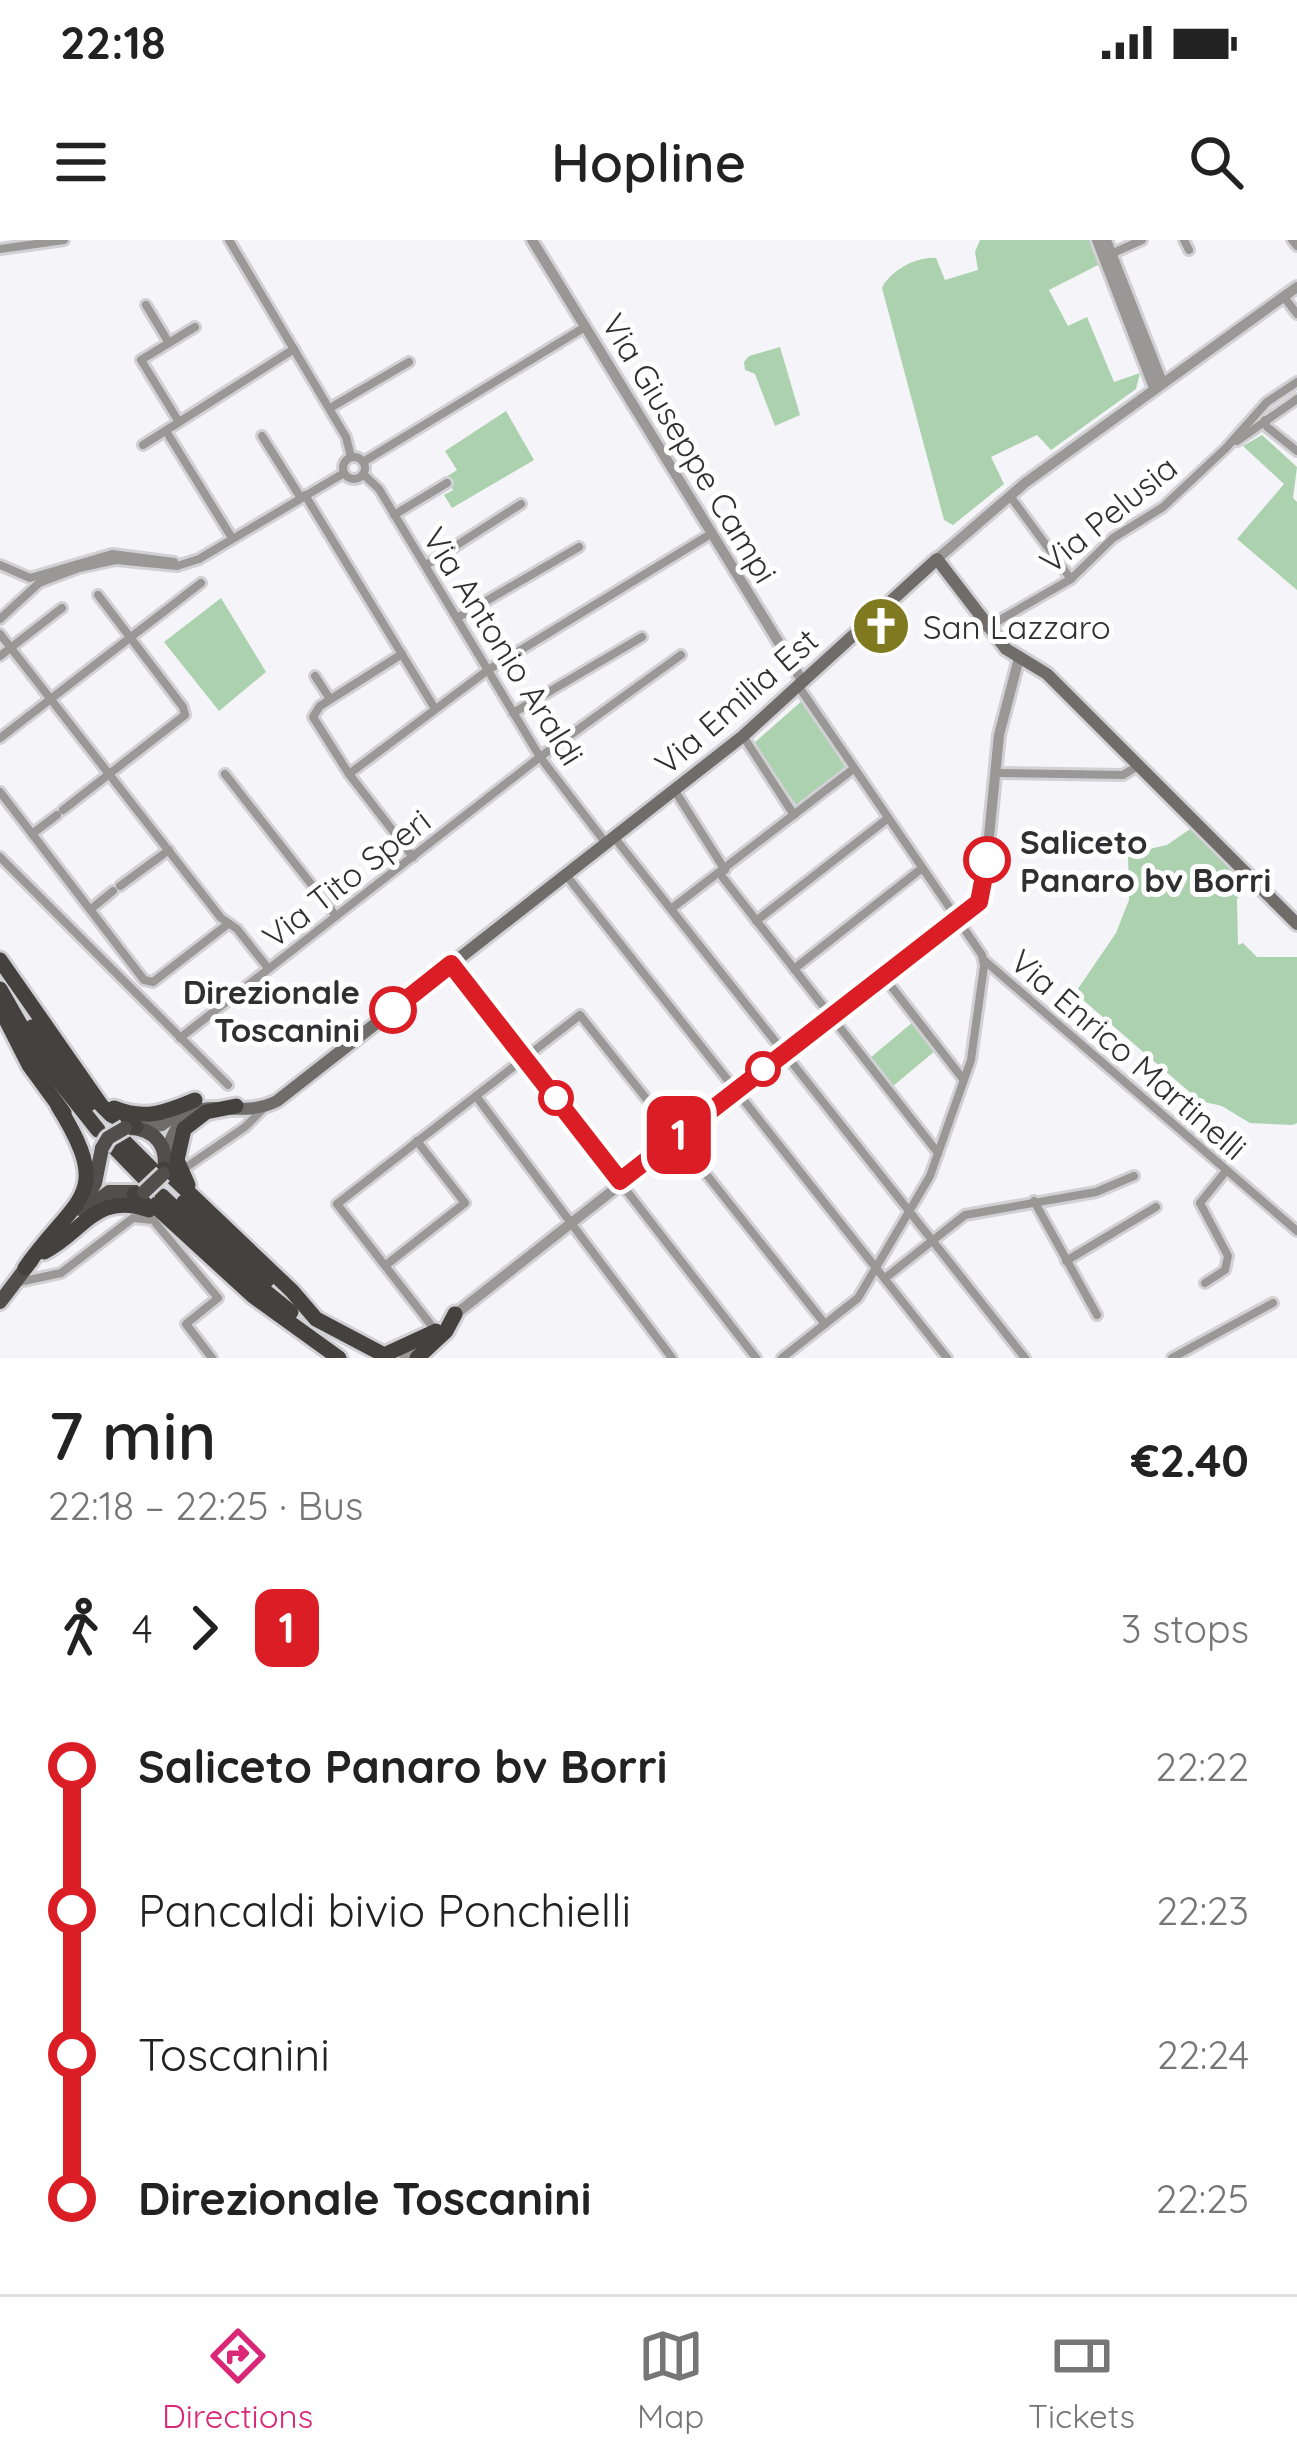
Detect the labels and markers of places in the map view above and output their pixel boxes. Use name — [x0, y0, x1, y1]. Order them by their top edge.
church icon: San Lazzaro — [850, 595, 912, 657]
place label: San Lazzaro — [923, 606, 1111, 647]
place label: Saliceto Panaro bv Borri — [1020, 821, 1271, 900]
marker: Saliceto Panaro bv Borri — [965, 838, 1009, 882]
place label: Direzionale Toscanini — [183, 971, 360, 1050]
marker: Direzionale Toscanini — [371, 988, 415, 1032]
unlabelled marker — [747, 1053, 779, 1085]
unlabelled marker — [540, 1082, 572, 1114]

